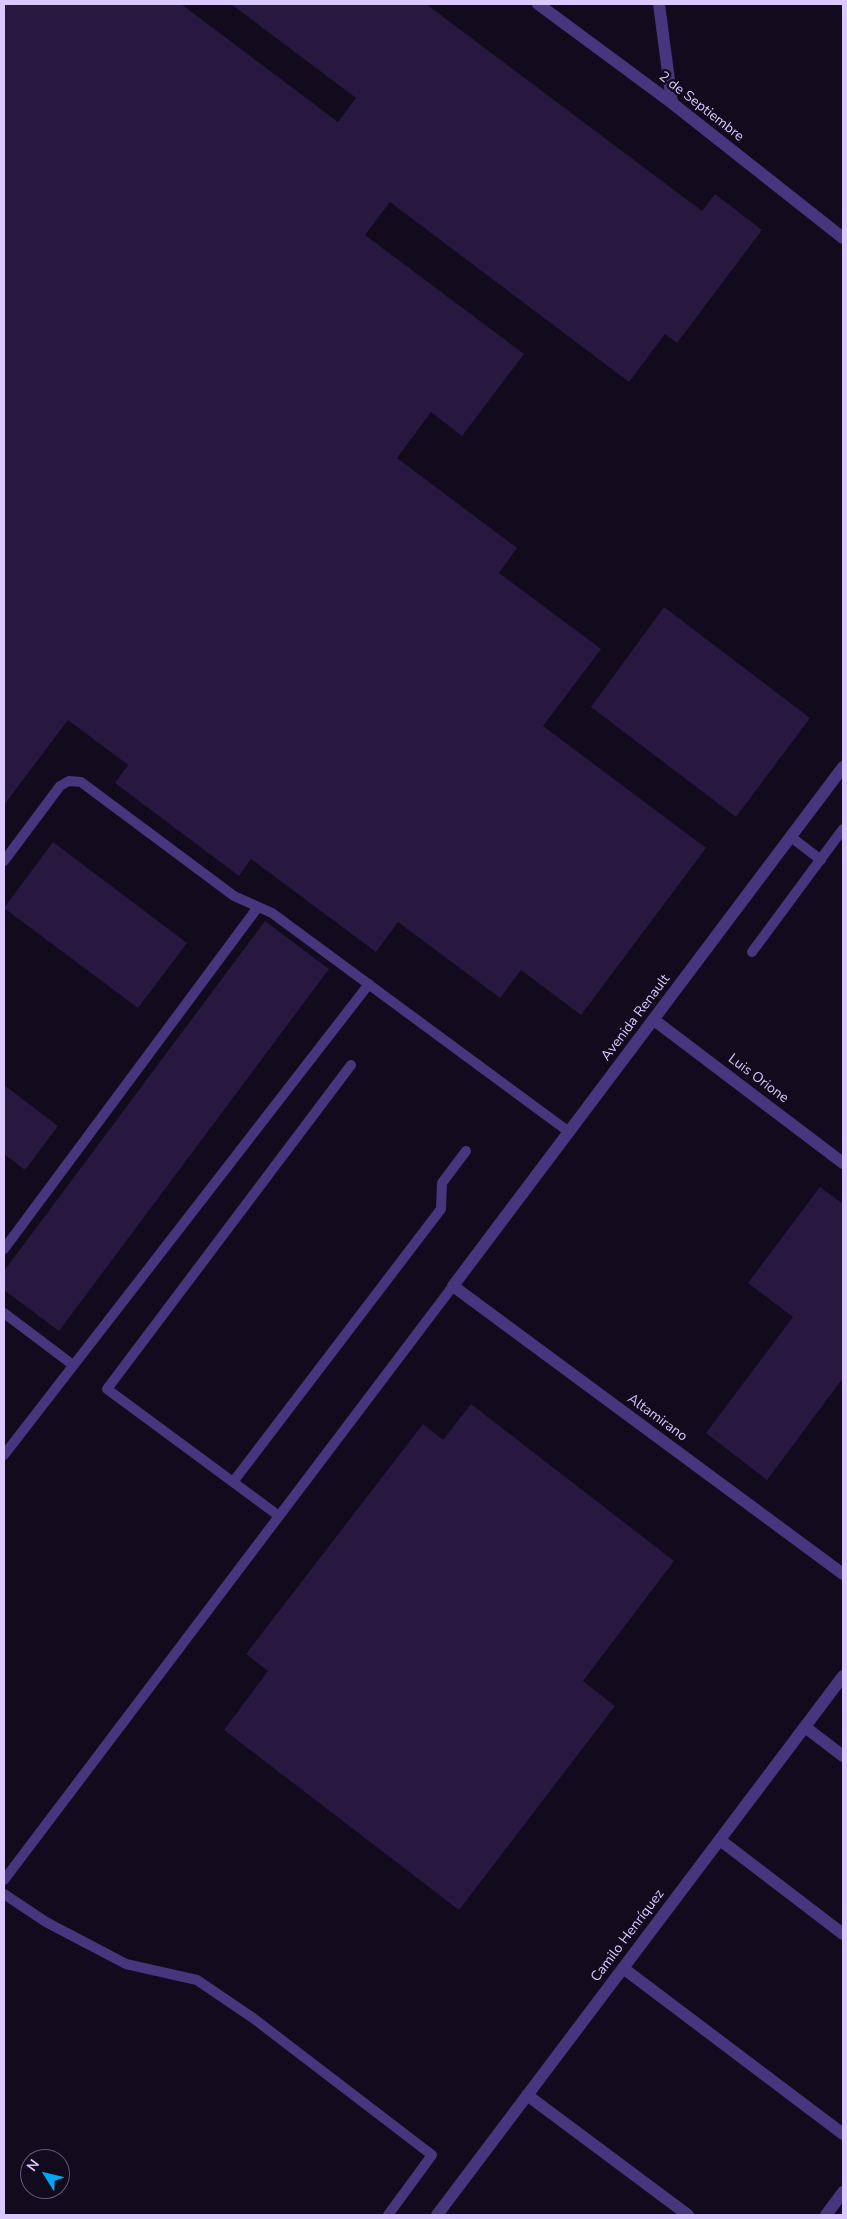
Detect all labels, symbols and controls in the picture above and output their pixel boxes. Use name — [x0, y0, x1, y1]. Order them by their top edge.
street label: 2 de Septiembre — [655, 69, 747, 145]
street label: Avenida Renault — [598, 972, 674, 1064]
street label: Luis Orione — [725, 1051, 791, 1107]
street label: Altamirano — [624, 1391, 690, 1445]
street label: Camilo Henríquez — [588, 1886, 668, 1986]
north arrow — [20, 2149, 70, 2199]
text: N — [22, 2156, 44, 2175]

